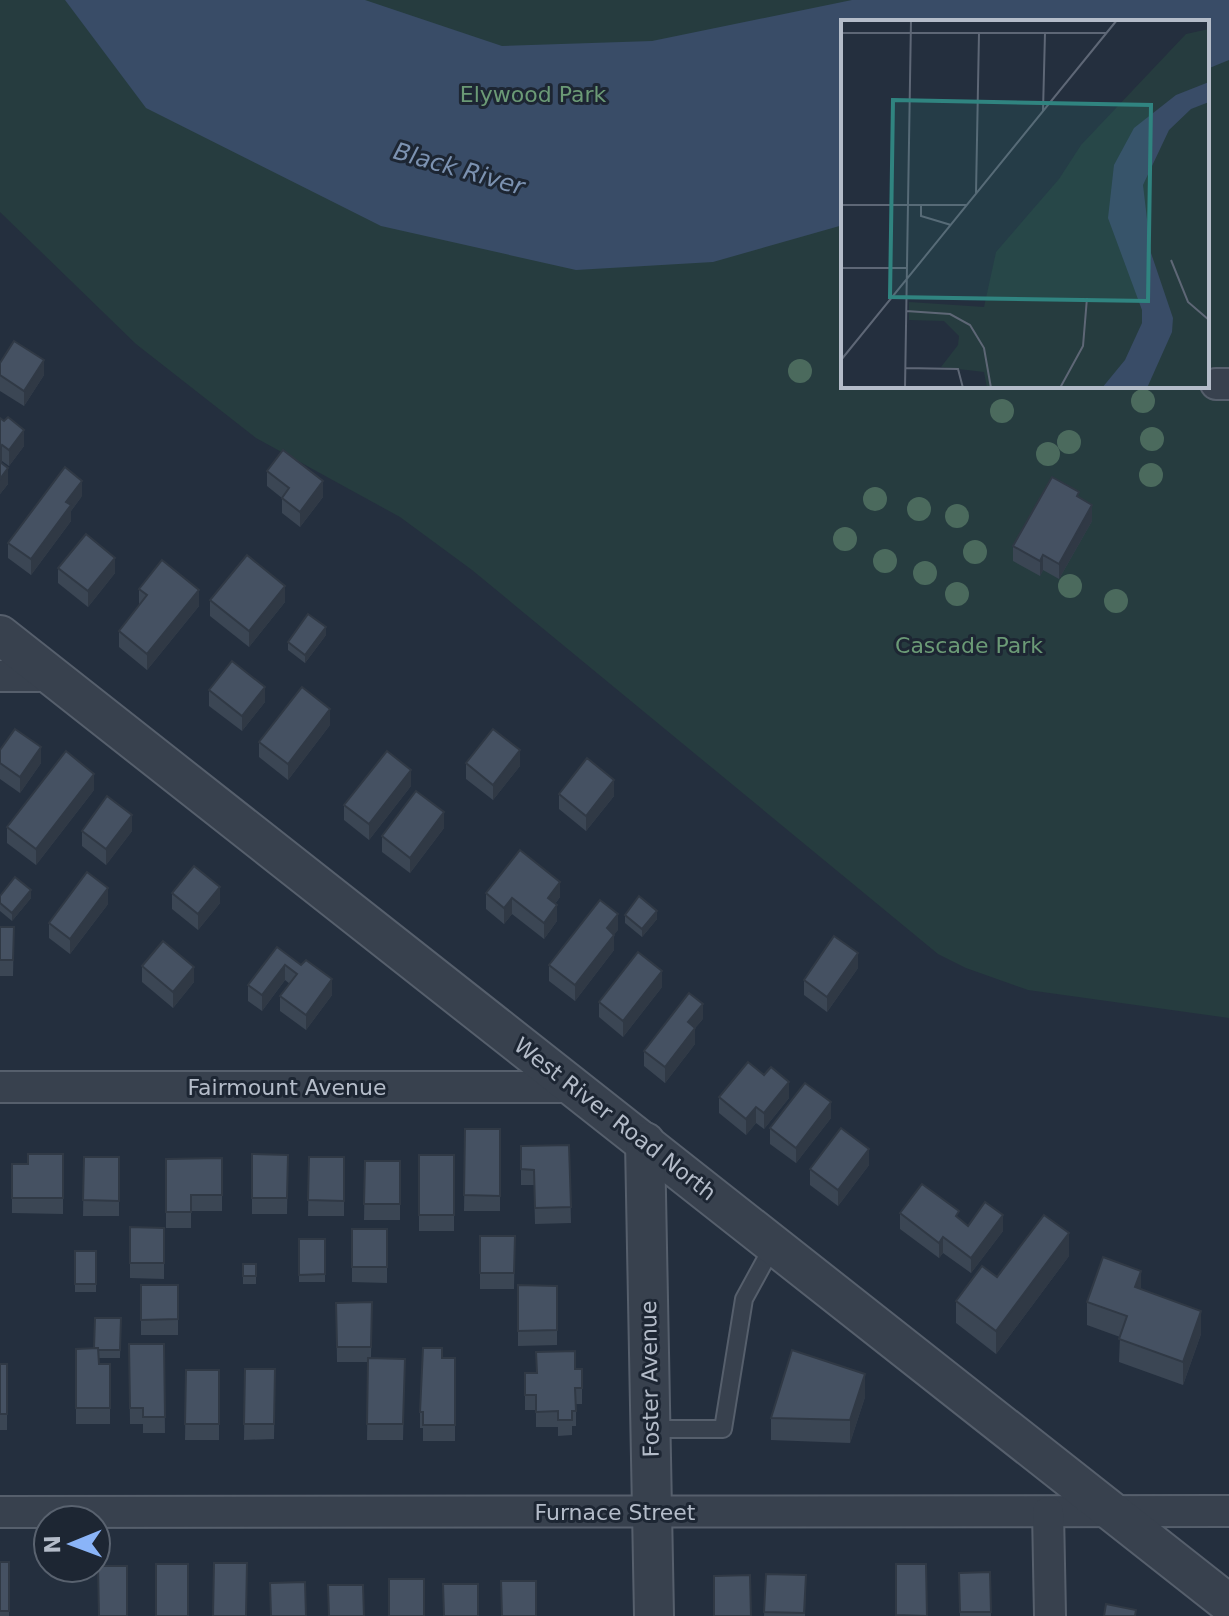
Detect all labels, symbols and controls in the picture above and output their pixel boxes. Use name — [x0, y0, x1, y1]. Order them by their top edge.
inset map — [841, 20, 1209, 388]
park label: Elywood Park — [460, 82, 606, 107]
water label: Black River — [390, 137, 530, 202]
park label: Cascade Park — [895, 633, 1043, 658]
street label: West River Road North — [509, 1033, 721, 1205]
street label: Fairmount Avenue — [187, 1075, 387, 1100]
street label: Foster Avenue — [636, 1300, 664, 1458]
street label: Furnace Street — [535, 1500, 696, 1525]
north arrow — [32, 1504, 112, 1584]
text: N — [40, 1535, 65, 1554]

